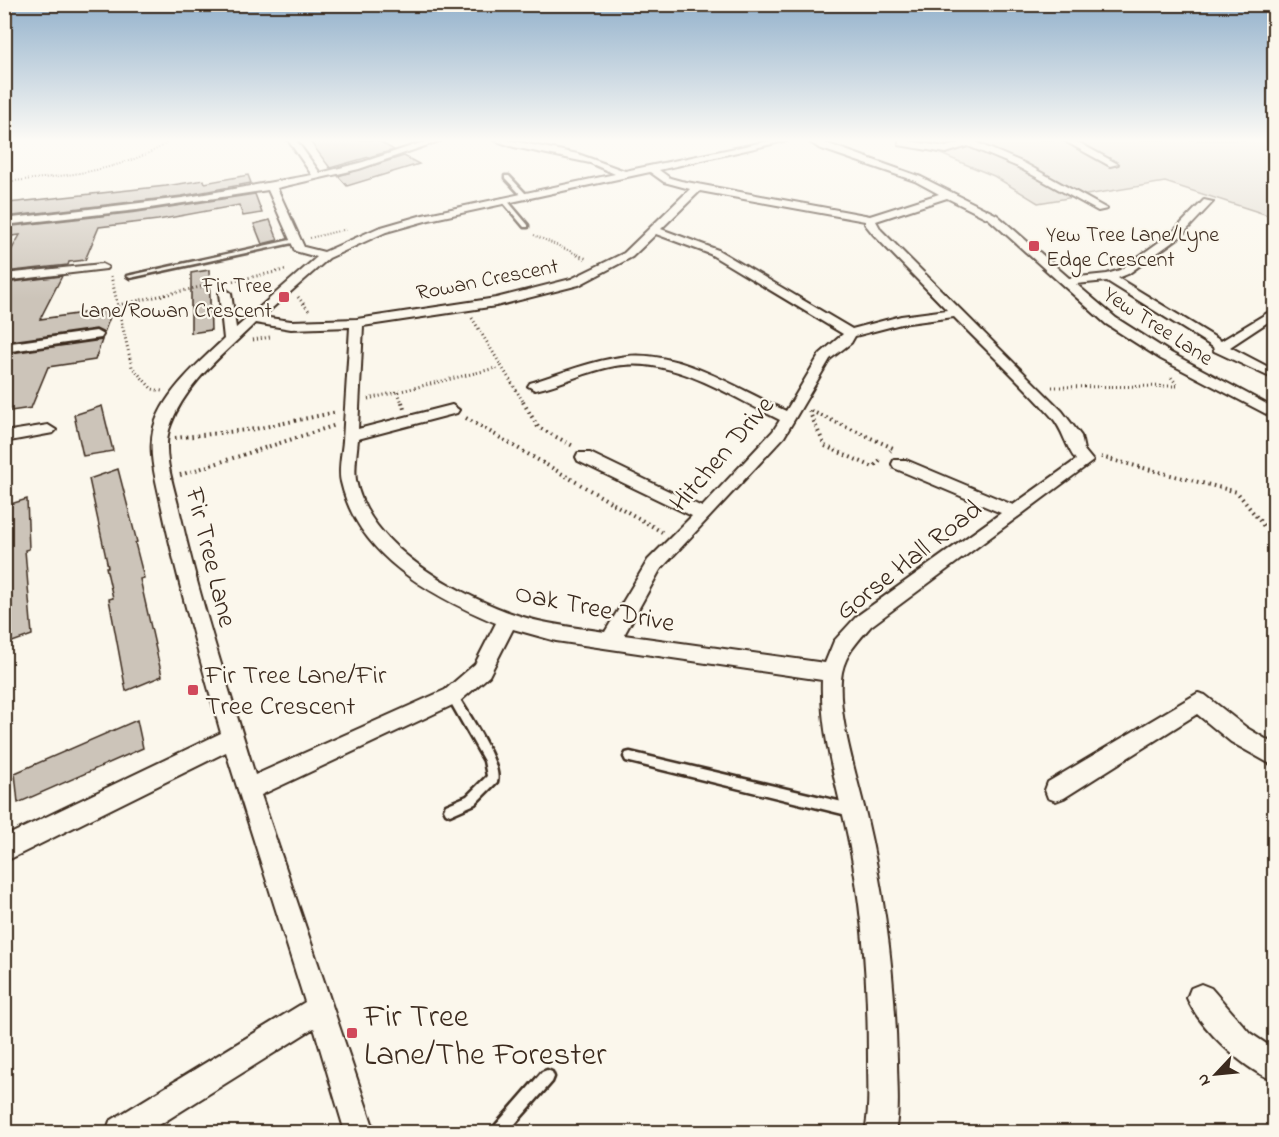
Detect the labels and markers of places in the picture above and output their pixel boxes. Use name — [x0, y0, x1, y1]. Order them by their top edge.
place label: Yew Tree Lane/Lyne Edge Crescent — [1046, 220, 1219, 278]
marker: Yew Tree Lane/Lyne Edge Crescent — [1027, 239, 1041, 253]
place label: Fir Tree Lane/Rowan Crescent — [80, 271, 273, 328]
marker: Fir Tree Lane/Rowan Crescent — [277, 290, 291, 304]
place label: Fir Tree Lane/Fir Tree Crescent — [204, 657, 387, 727]
marker: Fir Tree Lane/Fir Tree Crescent — [186, 683, 200, 697]
place label: Fir Tree Lane/The Forester — [363, 994, 607, 1080]
marker: Fir Tree Lane/The Forester — [345, 1026, 359, 1040]

